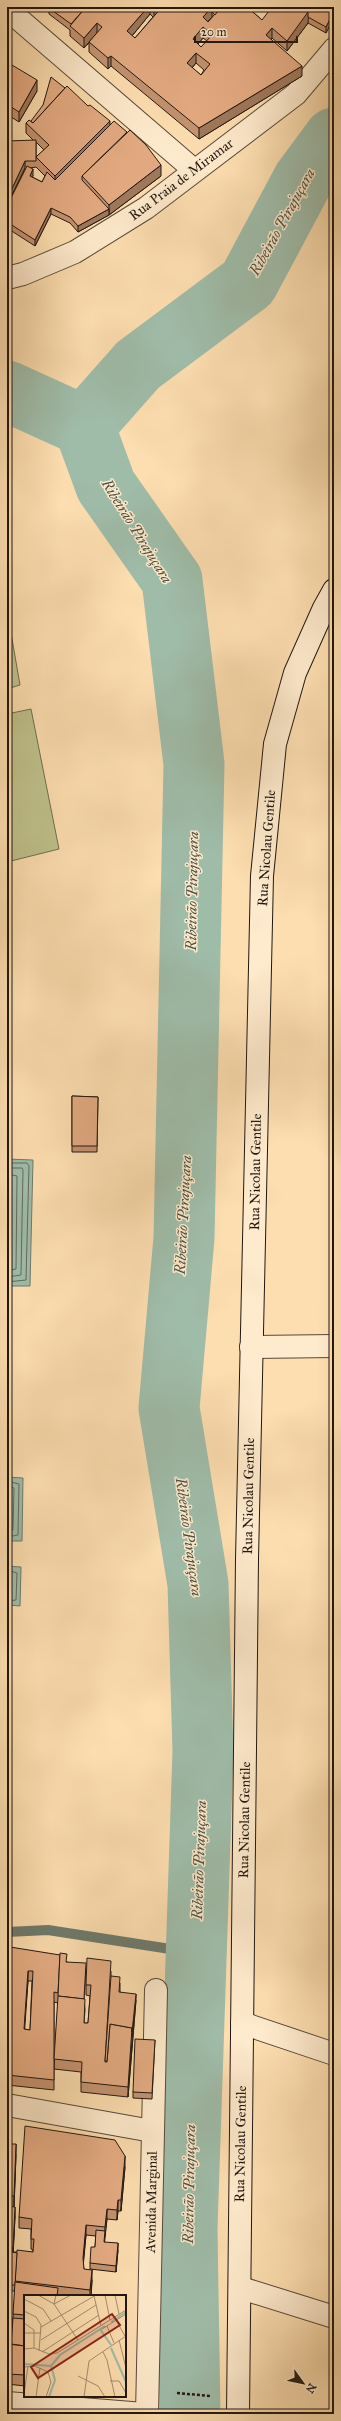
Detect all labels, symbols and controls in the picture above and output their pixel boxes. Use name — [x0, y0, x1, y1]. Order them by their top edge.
scale bar — [195, 18, 297, 44]
text: 20 m — [201, 25, 227, 39]
street label: Rua Praia de Miramar — [126, 134, 237, 224]
water label: Ribeirão Pirajuçara — [245, 165, 319, 279]
water label: Ribeirão Pirajuçara — [97, 475, 176, 586]
street label: Rua Nicolau Gentile — [254, 789, 279, 907]
water label: Ribeirão Pirajuçara — [182, 831, 202, 952]
street label: Rua Nicolau Gentile — [246, 1113, 265, 1231]
water label: Ribeirão Pirajuçara — [171, 1155, 195, 1276]
street label: Rua Nicolau Gentile — [239, 1437, 258, 1555]
water label: Ribeirão Pirajuçara — [172, 1476, 206, 1597]
street label: Rua Nicolau Gentile — [235, 1761, 254, 1879]
water label: Ribeirão Pirajuçara — [188, 1800, 210, 1921]
street label: Rua Nicolau Gentile — [231, 2085, 250, 2203]
water label: Ribeirão Pirajuçara — [179, 2124, 199, 2245]
street label: Avenida Marginal — [142, 2151, 161, 2254]
inset map — [24, 2295, 126, 2397]
north arrow — [283, 2363, 323, 2403]
text: N — [303, 2381, 319, 2396]

